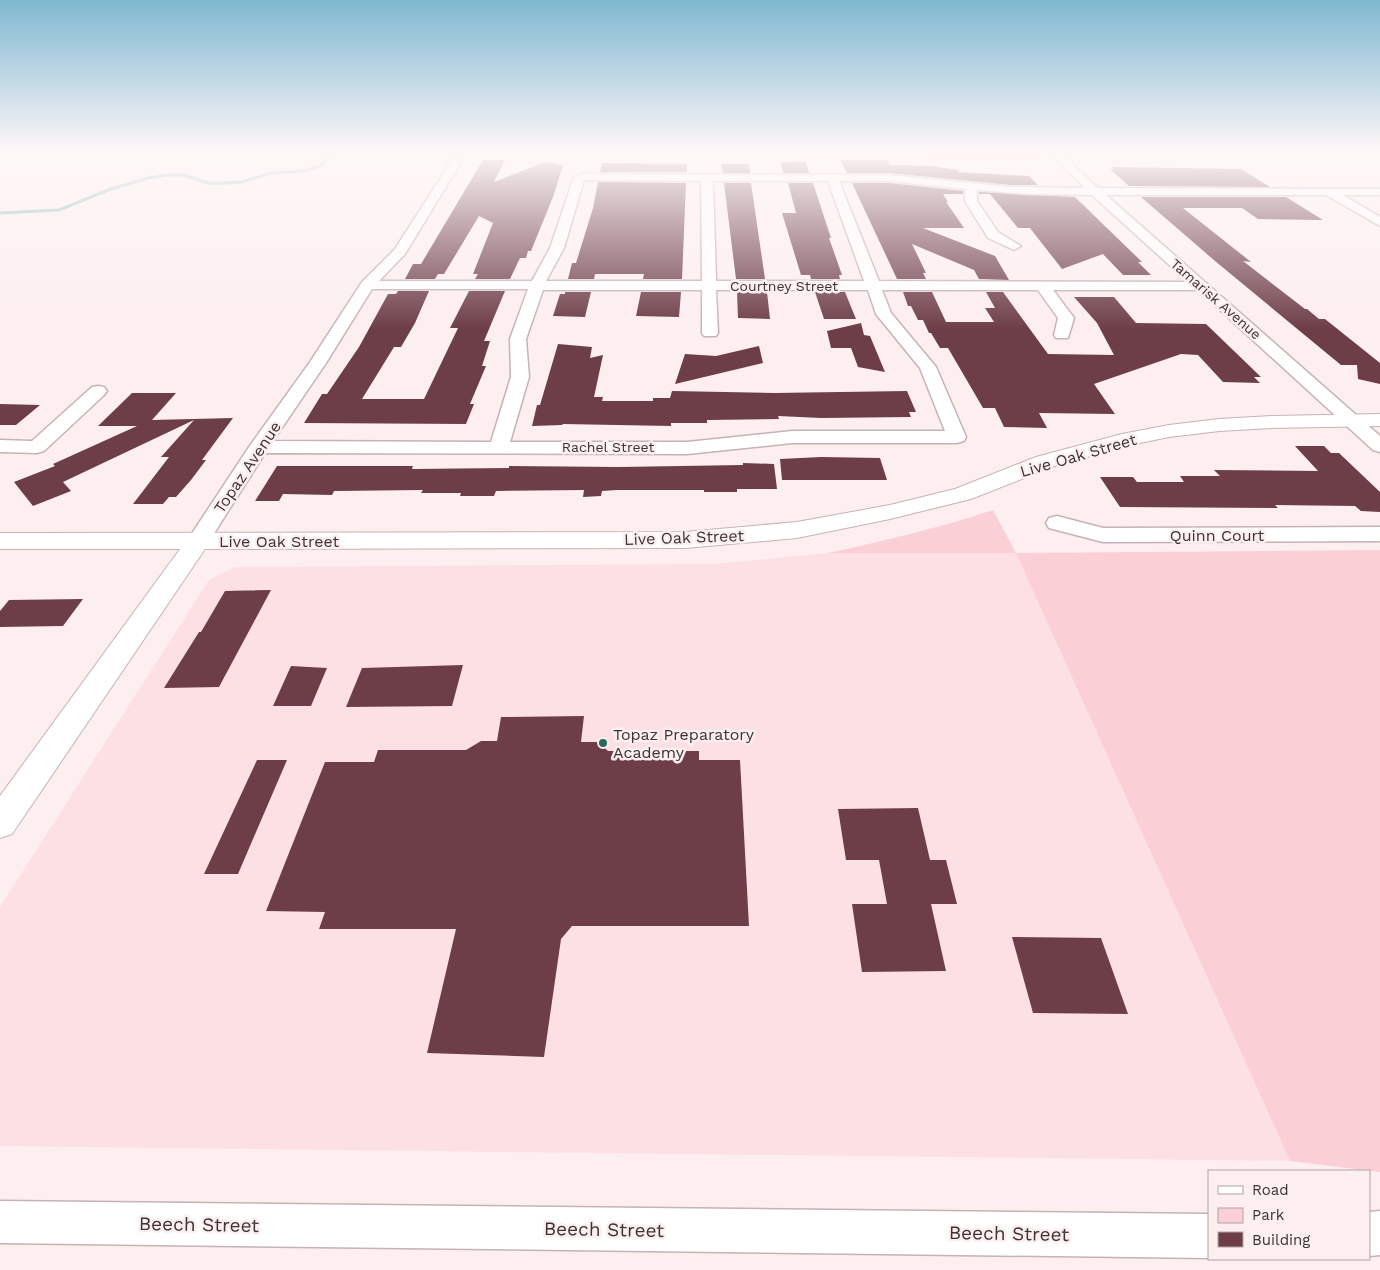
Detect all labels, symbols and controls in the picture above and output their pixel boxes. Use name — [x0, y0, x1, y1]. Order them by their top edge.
street label: Tamarisk Avenue — [1168, 255, 1264, 343]
street label: Courtney Street — [730, 278, 838, 294]
street label: Topaz Avenue — [210, 418, 285, 517]
street label: Live Oak Street — [1018, 430, 1139, 481]
street label: Rachel Street — [562, 439, 654, 455]
street label: Live Oak Street — [624, 526, 745, 549]
street label: Quinn Court — [1170, 526, 1265, 545]
street label: Live Oak Street — [219, 532, 339, 551]
place label: Topaz Preparatory Academy — [613, 725, 755, 762]
marker: Topaz Preparatory Academy — [597, 737, 609, 749]
legend — [1208, 1170, 1370, 1260]
text: Road — [1252, 1181, 1289, 1199]
text: Park — [1252, 1206, 1285, 1224]
street label: Beech Street — [139, 1212, 259, 1237]
street label: Beech Street — [544, 1217, 664, 1242]
street label: Beech Street — [949, 1221, 1069, 1246]
text: Building — [1252, 1231, 1310, 1249]

